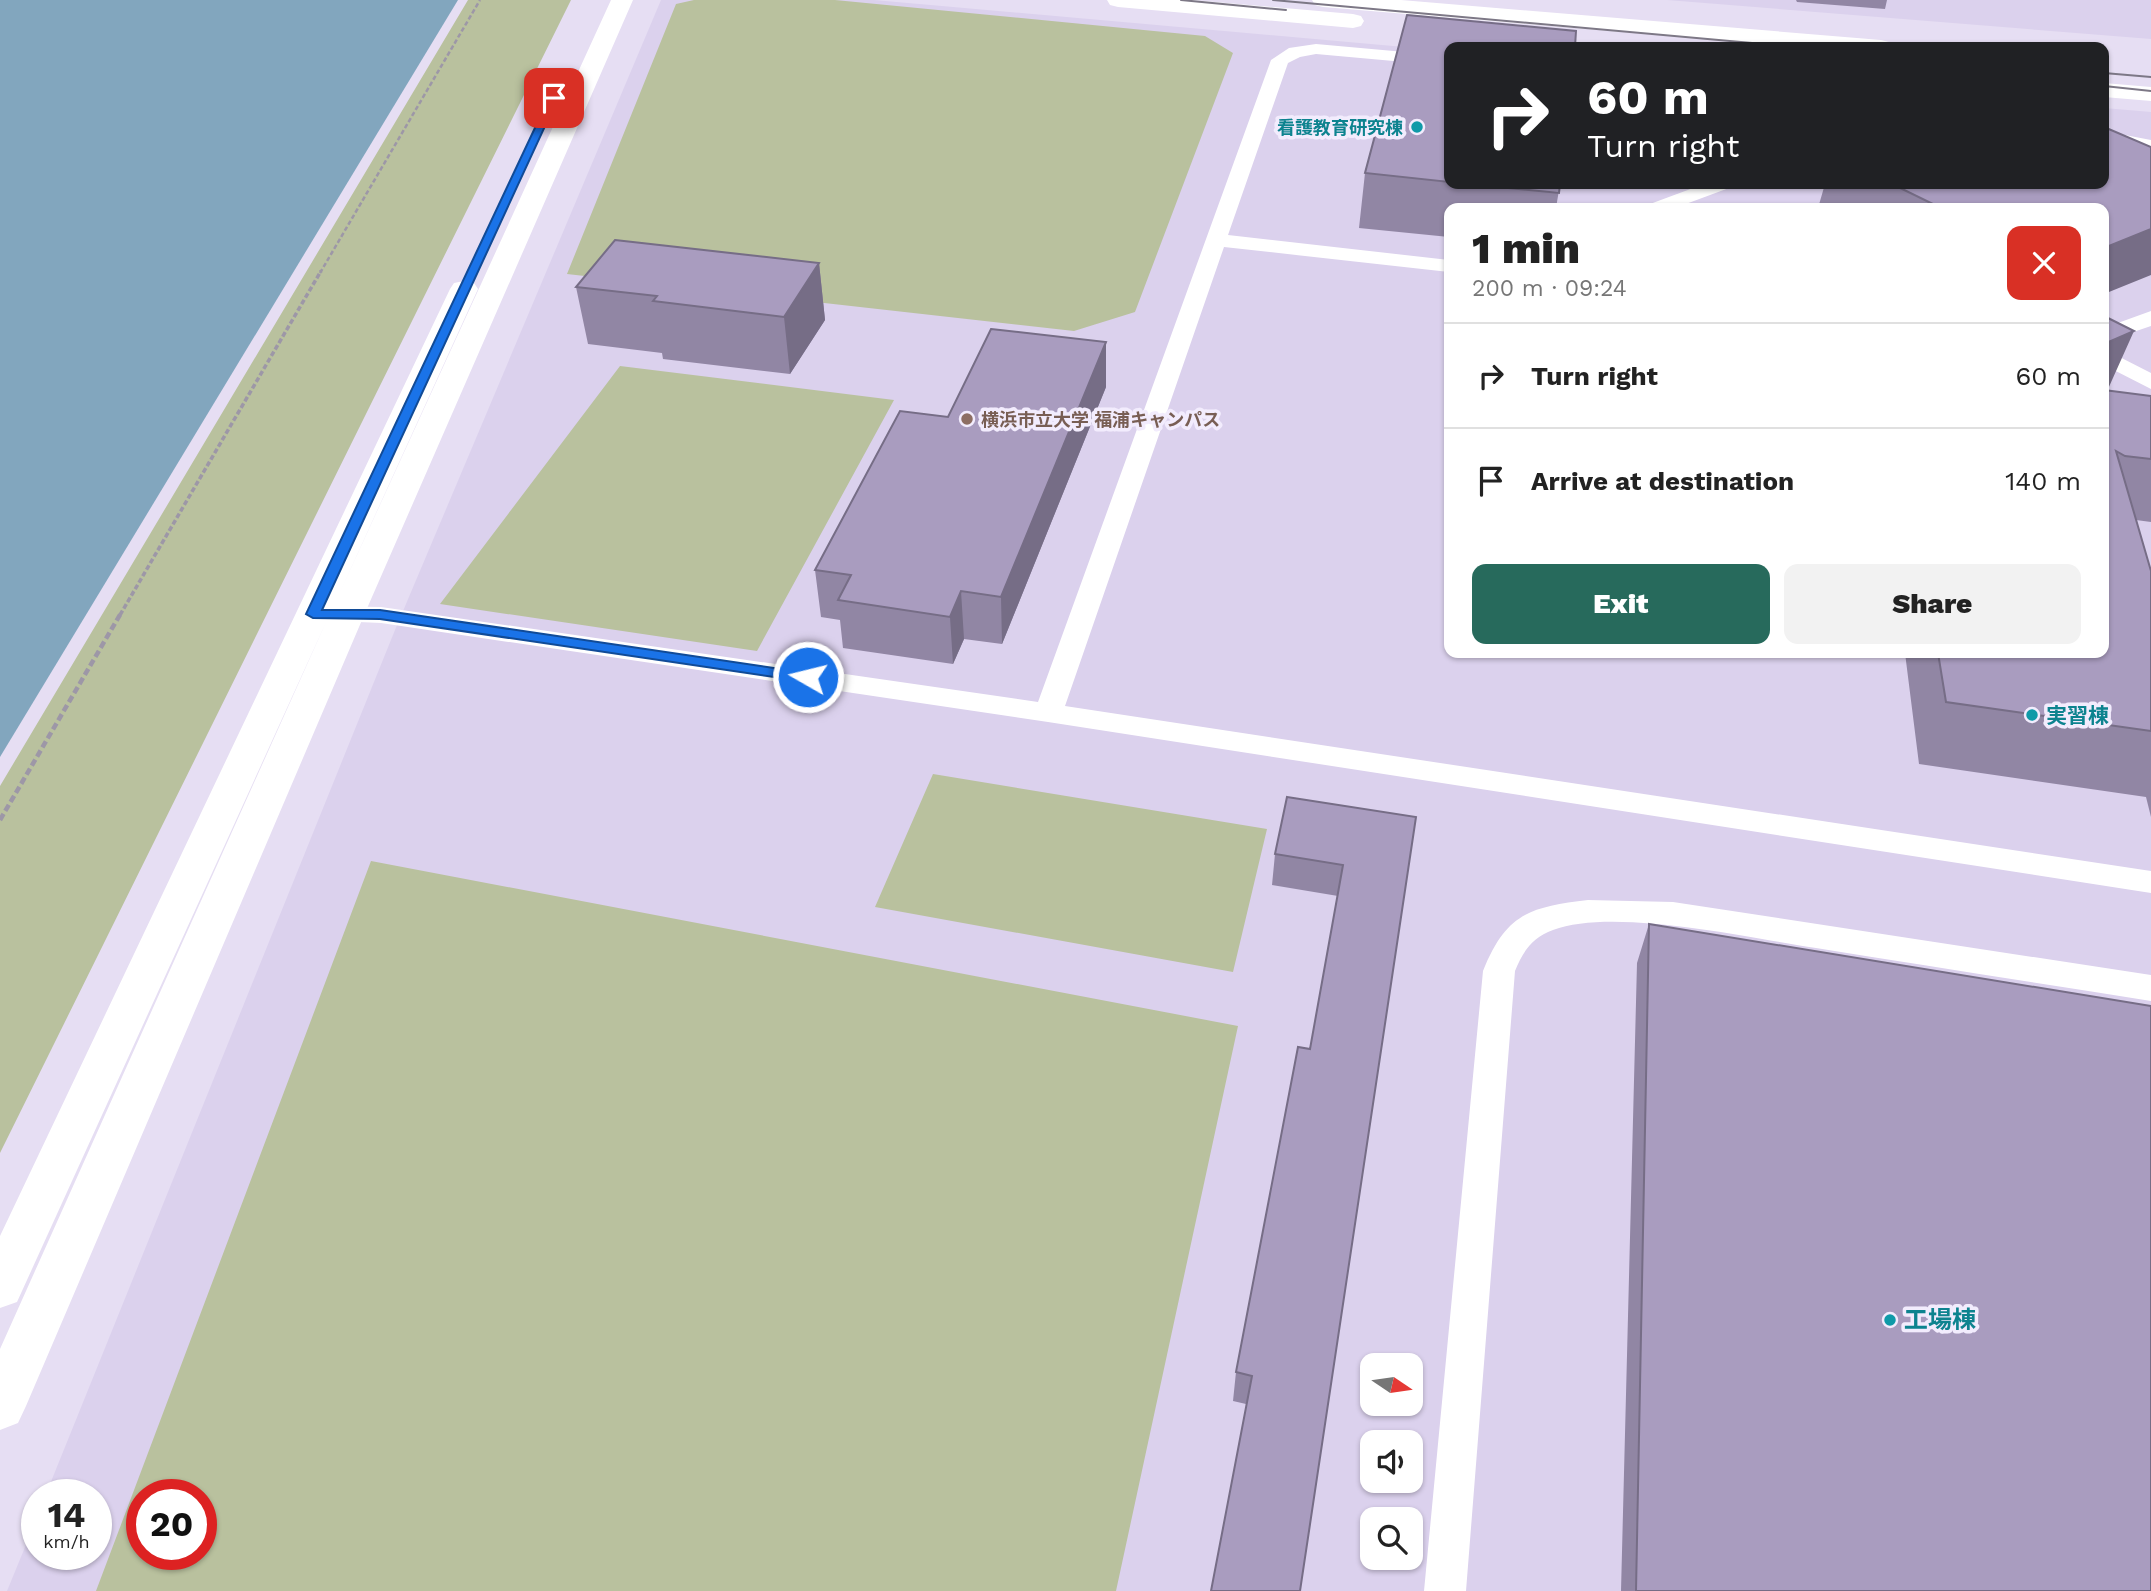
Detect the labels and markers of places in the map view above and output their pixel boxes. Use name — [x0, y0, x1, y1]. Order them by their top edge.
pin — [524, 68, 584, 128]
place label: 看護教育研究棟 — [1277, 117, 1403, 138]
marker: 看護教育研究棟 — [1409, 119, 1425, 135]
place label: 横浜市立大学 福浦キャンパス — [981, 409, 1220, 430]
marker: 横浜市立大学 福浦キャンパス — [959, 411, 975, 427]
place label: 実習棟 — [2046, 703, 2109, 728]
marker: 実習棟 — [2024, 707, 2040, 723]
place label: 工場棟 — [1904, 1306, 1976, 1334]
marker: 工場棟 — [1882, 1312, 1898, 1328]

